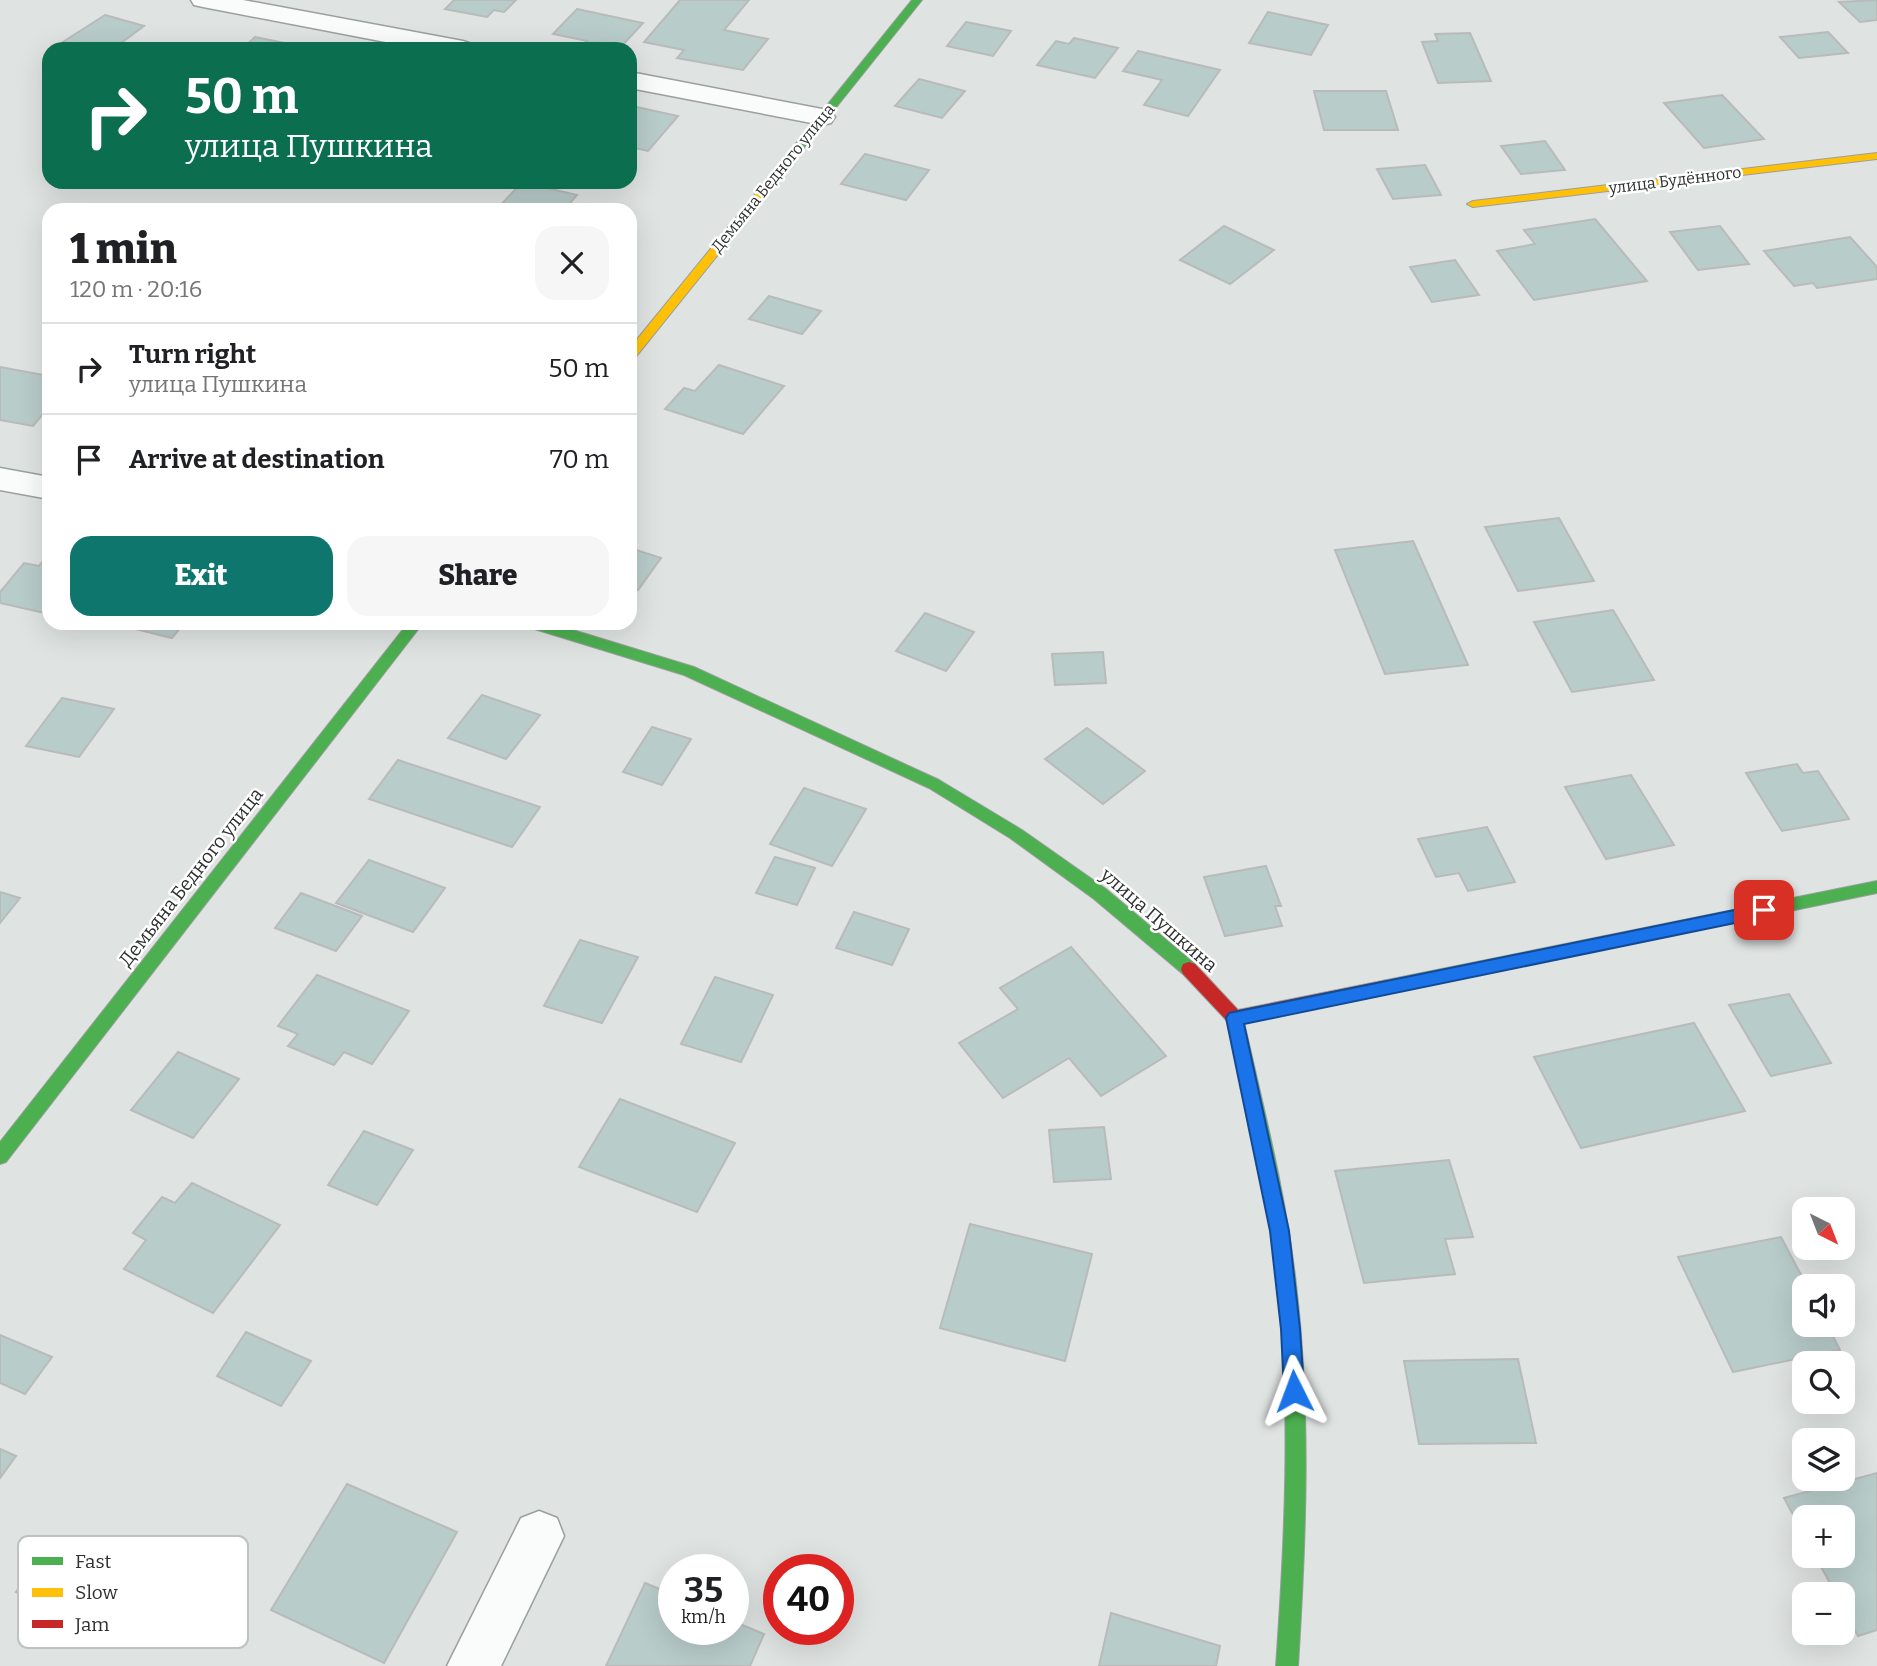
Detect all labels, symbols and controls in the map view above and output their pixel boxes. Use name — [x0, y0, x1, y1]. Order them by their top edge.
text: 50 m — [185, 67, 298, 126]
icon: right — [70, 70, 161, 161]
street label: Демьяна Бедного улица — [707, 100, 839, 256]
text: улица Пушкина — [185, 127, 433, 165]
street label: улица Будённого — [1607, 162, 1742, 198]
text: 1 min — [70, 224, 177, 274]
button: close — [535, 226, 609, 300]
text: 120 m · 20:16 — [70, 275, 202, 303]
text: Turn right — [129, 339, 256, 370]
icon: right — [70, 350, 108, 388]
text: 50 m — [548, 353, 609, 384]
text: улица Пушкина — [129, 370, 307, 398]
icon: arrive — [70, 441, 108, 479]
text: Arrive at destination — [129, 444, 384, 475]
text: 70 m — [550, 444, 609, 475]
button: Exit — [70, 536, 333, 616]
button: Share — [347, 536, 609, 616]
street label: Демьяна Бедного улица — [114, 783, 268, 971]
street label: улица Пушкина — [1095, 862, 1223, 977]
pin — [1734, 880, 1794, 940]
icon: arrive — [1745, 891, 1783, 929]
north arrow — [1792, 1197, 1855, 1260]
map controls — [1792, 1197, 1855, 1645]
button: sound — [1792, 1274, 1855, 1337]
button: search — [1792, 1351, 1855, 1414]
position arrow — [1257, 1354, 1331, 1428]
button: layers — [1792, 1428, 1855, 1491]
button: + — [1792, 1505, 1855, 1568]
legend — [18, 1536, 248, 1648]
text: Fast — [75, 1550, 112, 1573]
speed limit sign: 40 — [763, 1554, 854, 1645]
text: 35 — [684, 1569, 723, 1611]
text: Slow — [75, 1581, 118, 1604]
button: − — [1792, 1582, 1855, 1645]
text: km/h — [681, 1606, 726, 1628]
text: Jam — [74, 1613, 109, 1636]

